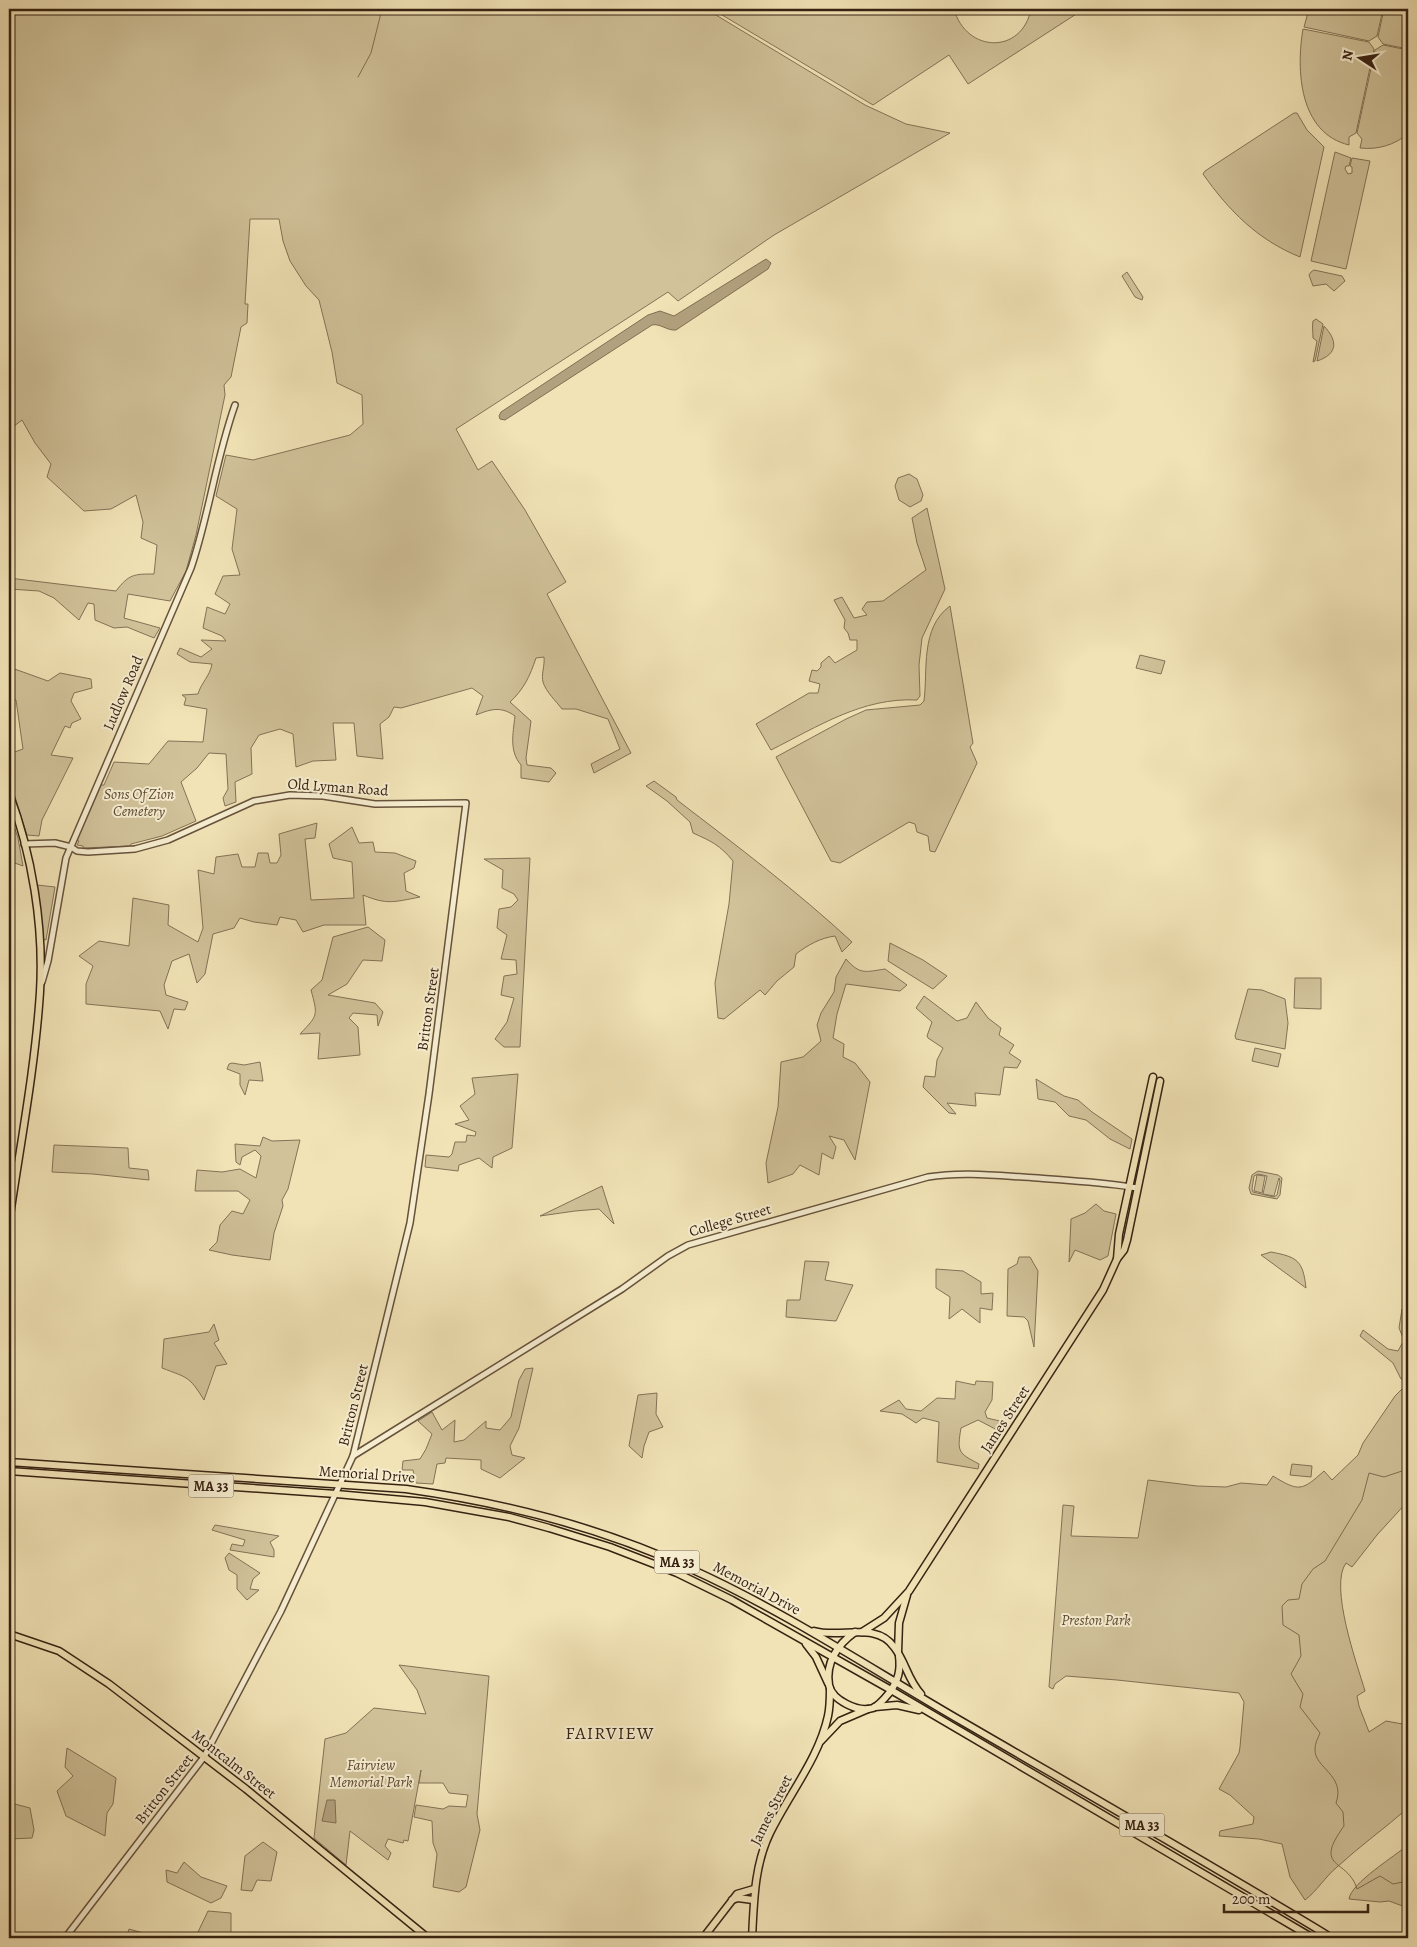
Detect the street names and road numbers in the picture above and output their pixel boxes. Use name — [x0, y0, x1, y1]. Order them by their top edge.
street label: Ludlow Road — [98, 652, 148, 733]
street label: Old Lyman Road — [287, 773, 390, 801]
street label: Britton Street — [412, 966, 444, 1052]
street label: College Street — [687, 1199, 773, 1241]
street label: Britton Street — [333, 1362, 373, 1448]
street label: James Street — [976, 1381, 1034, 1457]
street label: Memorial Drive — [318, 1461, 416, 1487]
road number: MA 33 — [188, 1474, 234, 1498]
road number: MA 33 — [654, 1550, 700, 1574]
street label: Memorial Drive — [710, 1557, 804, 1620]
street label: Montcalm Street — [188, 1725, 280, 1803]
street label: Britton Street — [130, 1750, 198, 1828]
street label: James Street — [745, 1771, 797, 1849]
road number: MA 33 — [1120, 1814, 1164, 1836]

